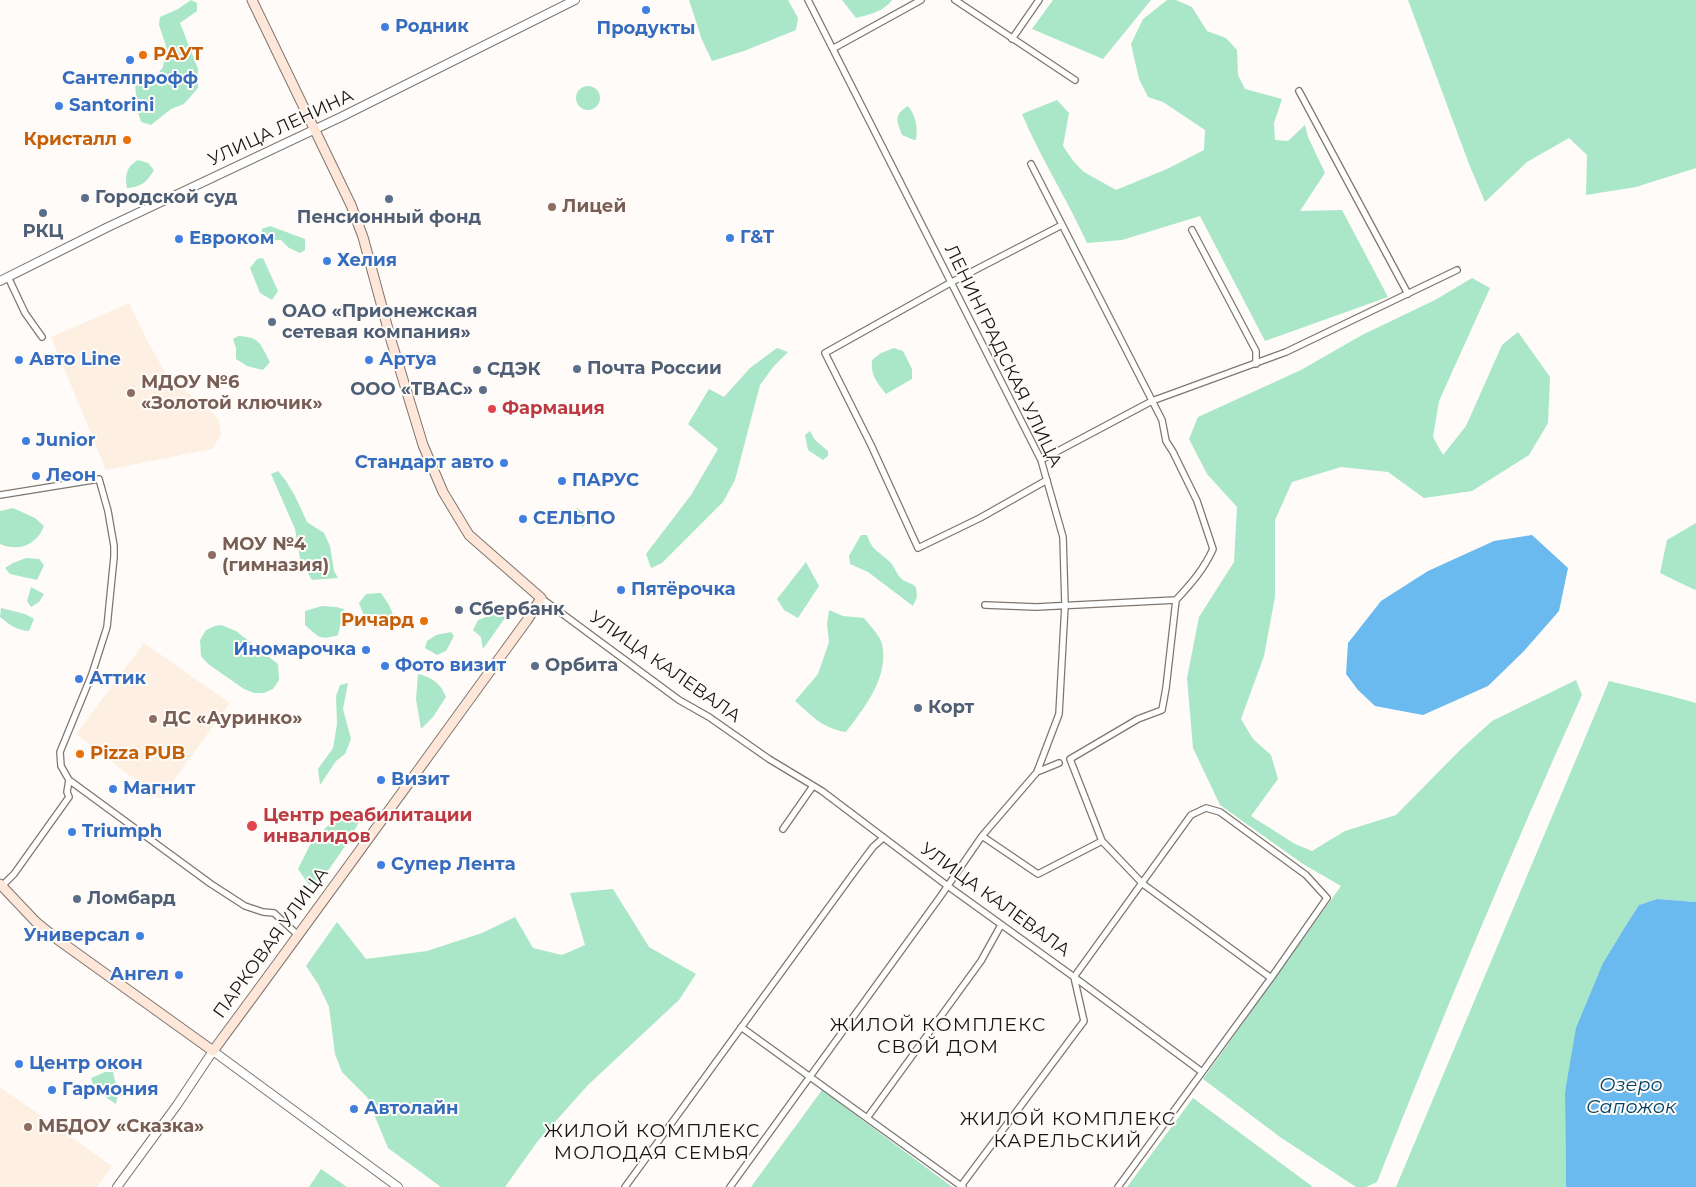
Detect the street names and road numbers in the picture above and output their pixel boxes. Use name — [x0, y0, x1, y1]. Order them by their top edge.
street label: УЛИЦА ЛЕНИНА — [205, 85, 357, 171]
street label: ЛЕНИНГРАДСКАЯ УЛИЦА — [940, 241, 1066, 471]
street label: УЛИЦА КАЛЕВАЛА — [585, 607, 745, 727]
street label: УЛИЦА КАЛЕВАЛА — [916, 838, 1074, 962]
street label: ПАРКОВАЯ УЛИЦА — [209, 863, 333, 1023]

